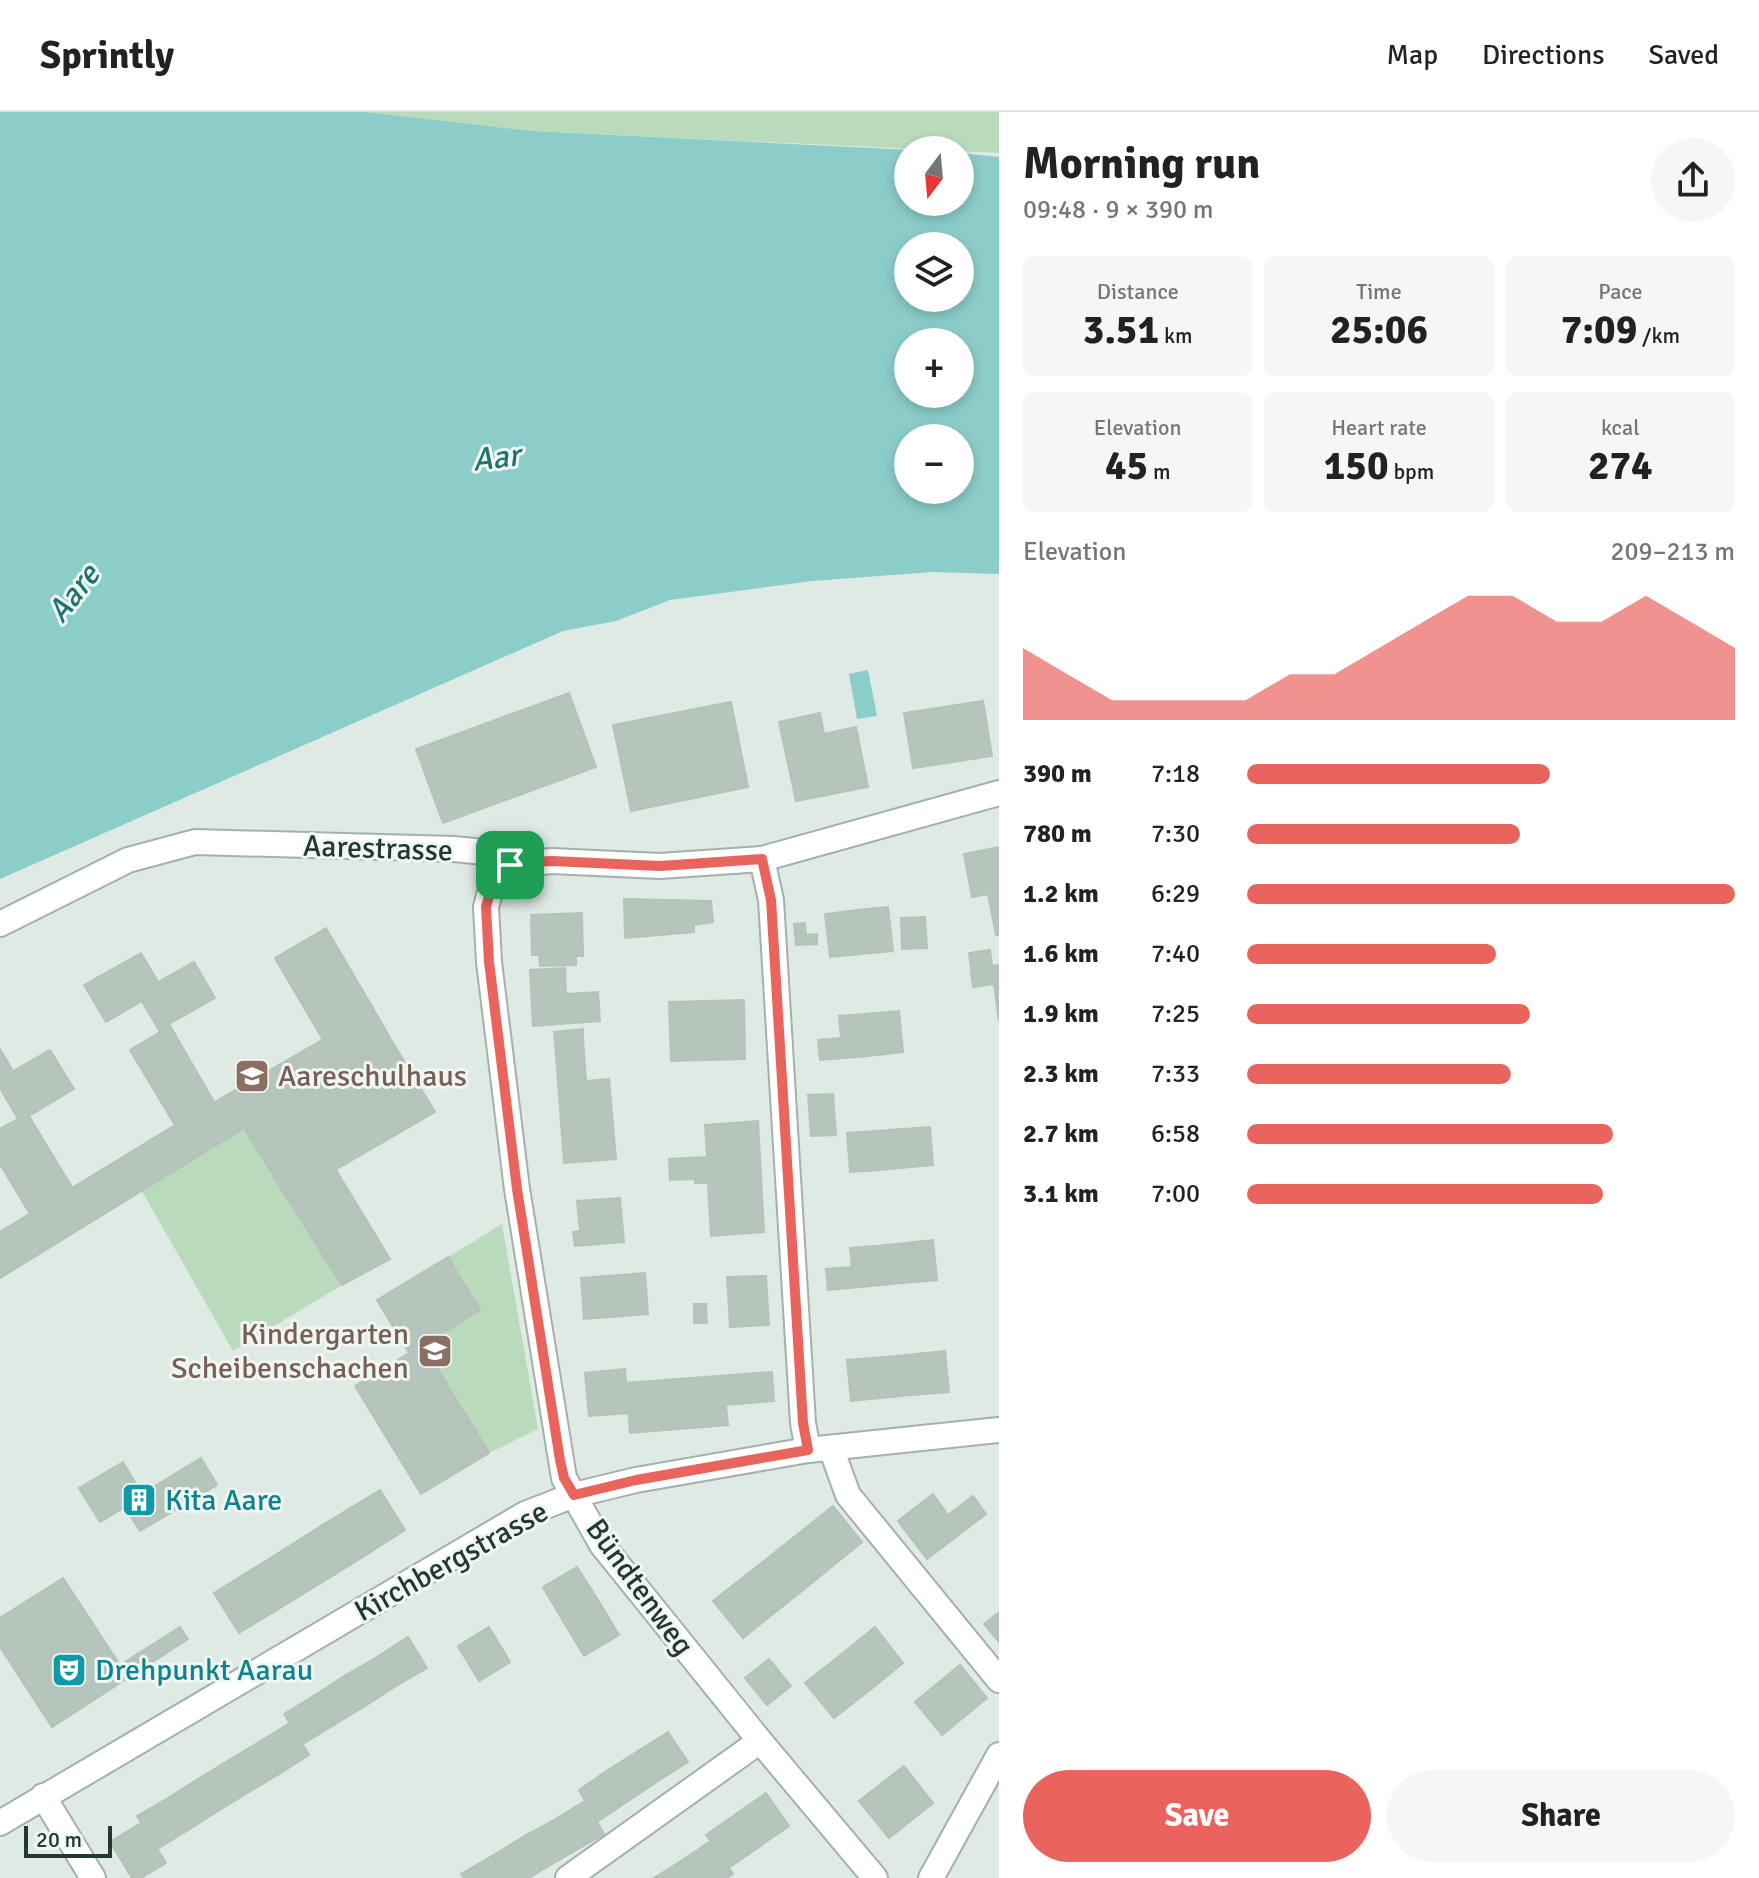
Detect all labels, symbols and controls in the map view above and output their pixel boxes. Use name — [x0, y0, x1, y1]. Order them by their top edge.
text: Sprintly — [40, 32, 174, 79]
text: Map — [1386, 38, 1438, 72]
text: Directions — [1482, 38, 1604, 72]
text: Saved — [1648, 38, 1719, 72]
north arrow — [894, 136, 974, 216]
map controls — [894, 136, 974, 504]
text: Morning run — [1023, 137, 1260, 191]
button: share — [1651, 138, 1735, 222]
text: 09:48 · 9 × 390 m — [1023, 194, 1214, 226]
button: layers — [894, 232, 974, 312]
text: Distance — [1097, 278, 1179, 305]
text: Time — [1356, 278, 1402, 305]
text: Pace — [1598, 278, 1642, 305]
text: 3.51 — [1083, 305, 1159, 355]
text: 25:06 — [1330, 305, 1428, 355]
text: 7:09 — [1561, 305, 1637, 355]
text: km — [1159, 322, 1193, 349]
text: /km — [1637, 322, 1680, 349]
button: + — [894, 328, 974, 408]
text: Elevation — [1094, 414, 1181, 441]
text: Heart rate — [1331, 414, 1427, 441]
text: kcal — [1601, 414, 1640, 441]
button: − — [894, 424, 974, 504]
water label: Aar — [470, 435, 526, 480]
text: 45 — [1105, 441, 1148, 491]
text: 150 — [1324, 441, 1389, 491]
text: 274 — [1588, 441, 1653, 491]
text: m — [1148, 458, 1170, 485]
text: bpm — [1389, 458, 1434, 485]
text: Elevation — [1023, 536, 1127, 568]
text: 209–213 m — [1611, 536, 1735, 568]
water label: Aare — [39, 555, 109, 630]
text: 390 m — [1023, 758, 1092, 790]
text: 7:18 — [1151, 758, 1200, 790]
text: 780 m — [1023, 818, 1092, 850]
text: 7:30 — [1151, 818, 1200, 850]
street label: Aarestrasse — [302, 827, 454, 870]
pin — [476, 831, 544, 899]
icon: arrive — [488, 843, 532, 887]
text: 1.2 km — [1023, 878, 1099, 910]
text: 6:29 — [1151, 878, 1200, 910]
text: 1.6 km — [1023, 938, 1099, 970]
text: 7:40 — [1151, 938, 1200, 970]
text: 1.9 km — [1023, 998, 1099, 1030]
text: 7:25 — [1151, 998, 1200, 1030]
school or university icon: Aareschulhaus — [233, 1057, 271, 1095]
place label: Aareschulhaus — [278, 1058, 467, 1095]
text: 2.3 km — [1023, 1058, 1099, 1090]
text: 7:33 — [1151, 1058, 1200, 1090]
text: 2.7 km — [1023, 1118, 1099, 1150]
text: 6:58 — [1151, 1118, 1200, 1150]
text: 3.1 km — [1023, 1178, 1099, 1210]
text: 7:00 — [1151, 1178, 1200, 1210]
place label: Kindergarten Scheibenschachen — [171, 1316, 409, 1387]
school or university icon: Kindergarten Scheibenschachen — [416, 1332, 454, 1370]
building icon: Kita Aare — [120, 1481, 158, 1519]
place label: Kita Aare — [165, 1482, 282, 1519]
street label: Kirchbergstrasse — [348, 1493, 554, 1630]
street label: Bündtenweg — [578, 1512, 702, 1663]
theatre icon: Drehpunkt Aarau — [50, 1651, 88, 1689]
place label: Drehpunkt Aarau — [95, 1652, 313, 1689]
button: Save — [1023, 1770, 1371, 1862]
button: Share — [1387, 1770, 1735, 1862]
scale bar — [24, 1822, 112, 1858]
text: 20 m — [36, 1826, 82, 1853]

